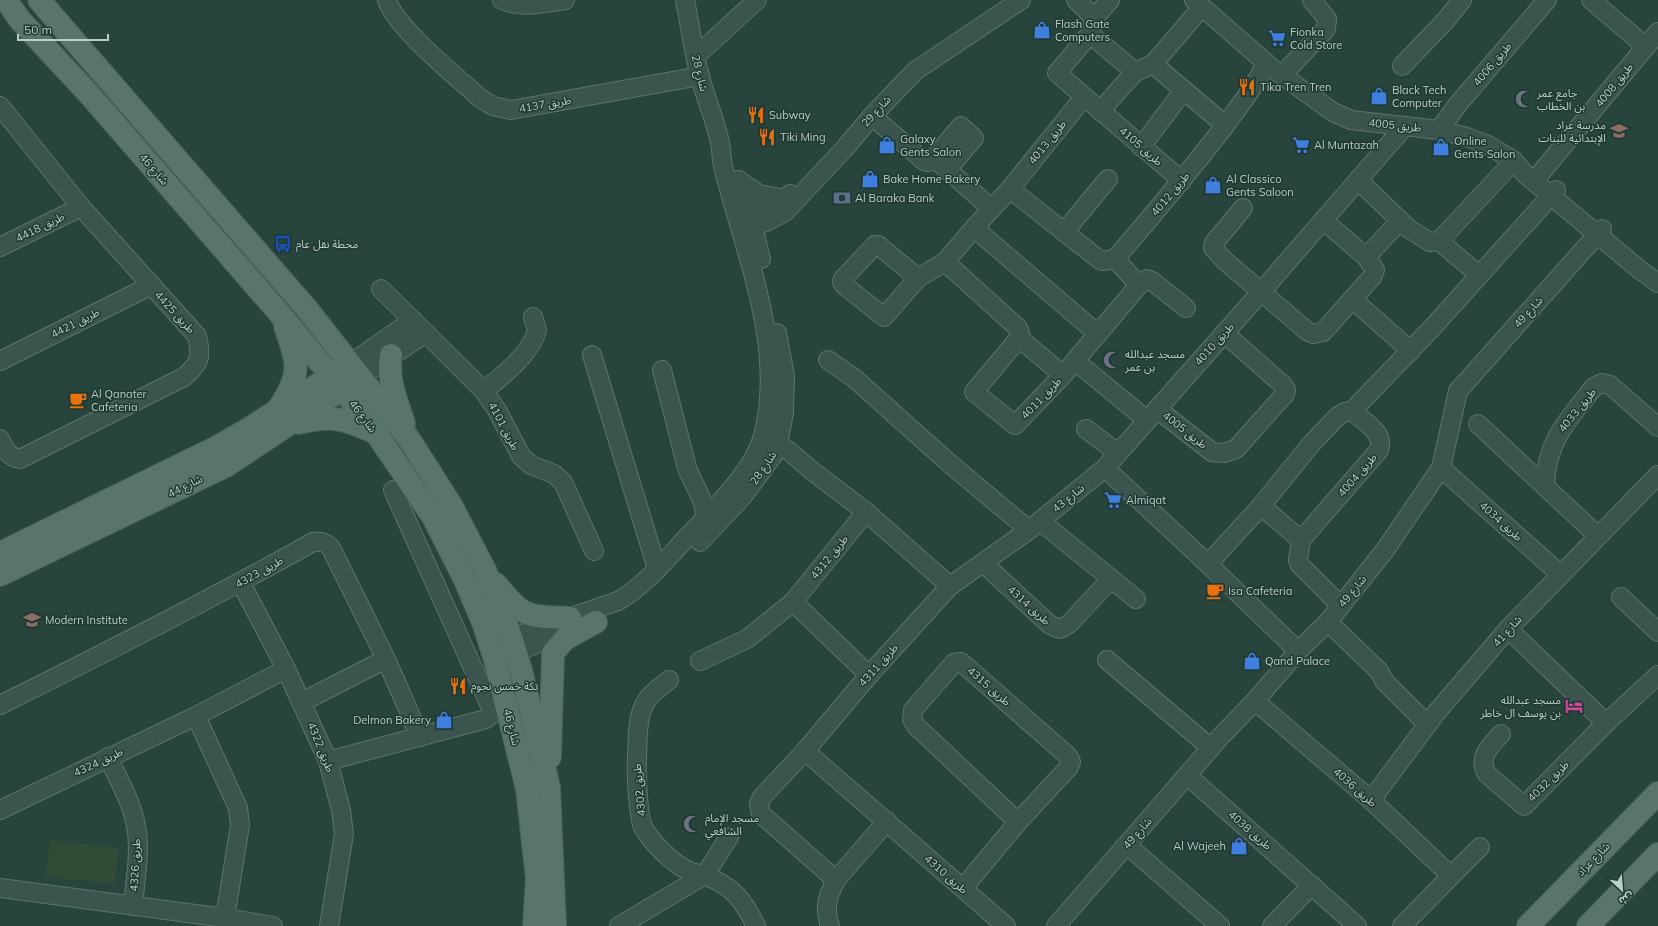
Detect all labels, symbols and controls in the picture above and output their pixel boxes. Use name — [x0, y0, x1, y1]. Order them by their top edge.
scale bar — [18, 16, 108, 42]
place label: Flash Gate Computers — [1055, 17, 1110, 44]
shop icon: Flash Gate Computers — [1032, 20, 1052, 40]
text: 50 m — [24, 22, 52, 37]
place label: Fionka Cold Store — [1290, 25, 1342, 52]
supermarket icon: Fionka Cold Store — [1267, 28, 1287, 48]
street label: طريق 4006 — [1470, 39, 1514, 89]
street label: شارع 28 — [688, 53, 711, 93]
street label: طريق 4008 — [1592, 60, 1636, 110]
restaurant icon: Tika Tren Tren — [1237, 77, 1257, 97]
place label: Tika Tren Tren — [1260, 80, 1332, 94]
place label: Black Tech Computer — [1392, 83, 1446, 110]
shop icon: Black Tech Computer — [1369, 86, 1389, 106]
place label: جامع عمر بن الخطاب — [1536, 86, 1585, 113]
mosque icon: جامع عمر بن الخطاب — [1514, 89, 1534, 109]
street label: شارع 29 — [858, 92, 895, 130]
street label: طريق 4137 — [518, 93, 572, 116]
restaurant icon: Subway — [746, 105, 766, 125]
place label: Subway — [769, 108, 811, 122]
street label: طريق 4005 — [1368, 115, 1422, 135]
street label: طريق 4013 — [1025, 117, 1069, 167]
place label: مدرسة عراد الإبتدائية للبنات — [1538, 118, 1606, 146]
school or university icon: مدرسة عراد الإبتدائية للبنات — [1609, 121, 1629, 141]
street label: طريق 4105 — [1116, 123, 1166, 169]
restaurant icon: Tiki Ming — [757, 127, 777, 147]
place label: Tiki Ming — [780, 130, 826, 144]
place label: Galaxy Gents Salon — [900, 132, 961, 159]
place label: Online Gents Salon — [1454, 134, 1515, 161]
shop icon: Galaxy Gents Salon — [877, 135, 897, 155]
supermarket icon: Al Muntazah — [1291, 135, 1311, 155]
shop icon: Online Gents Salon — [1431, 137, 1451, 157]
place label: Al Muntazah — [1314, 138, 1379, 152]
street label: شارع 46 — [136, 150, 172, 189]
shop icon: Bake Home Bakery — [860, 169, 880, 189]
street label: طريق 4012 — [1148, 169, 1192, 219]
place label: Bake Home Bakery — [883, 172, 981, 186]
place label: Al Classico Gents Saloon — [1226, 172, 1294, 199]
shop icon: Al Classico Gents Saloon — [1203, 175, 1223, 195]
bank icon: Al Baraka Bank — [832, 188, 852, 208]
place label: Al Baraka Bank — [855, 191, 935, 205]
street label: طريق 4418 — [13, 209, 67, 245]
bus stop icon: محطة نقل عام — [273, 234, 293, 254]
place label: محطة نقل عام — [296, 237, 358, 252]
street label: طريق 4425 — [152, 288, 198, 336]
street label: شارع 49 — [1510, 293, 1547, 331]
street label: طريق 4421 — [48, 305, 102, 341]
street label: طريق 4010 — [1191, 320, 1237, 368]
place label: مسجد عبدالله بن عمر — [1124, 347, 1185, 374]
mosque icon: مسجد عبدالله بن عمر — [1102, 350, 1122, 370]
street label: طريق 4011 — [1018, 374, 1064, 422]
street label: طريق 4033 — [1555, 385, 1599, 435]
place label: Al Qanater Cafeteria — [91, 387, 146, 414]
cafe icon: Al Qanater Cafeteria — [68, 390, 88, 410]
street label: شارع 46 — [345, 397, 380, 436]
street label: طريق 4101 — [485, 399, 523, 453]
street label: طريق 4005 — [1160, 408, 1210, 452]
street label: شارع 28 — [747, 448, 780, 488]
street label: طريق 4004 — [1334, 450, 1380, 500]
street label: شارع 44 — [165, 471, 206, 502]
street label: شارع 43 — [1049, 481, 1088, 516]
supermarket icon: Almiqat — [1103, 490, 1123, 510]
place label: Almiqat — [1126, 493, 1166, 507]
street label: طريق 4034 — [1477, 498, 1525, 544]
street label: طريق 4312 — [807, 532, 851, 582]
street label: طريق 4323 — [232, 553, 286, 591]
street label: شارع 49 — [1335, 572, 1370, 611]
cafe icon: Isa Cafeteria — [1205, 581, 1225, 601]
street label: طريق 4314 — [1005, 582, 1053, 628]
place label: Isa Cafeteria — [1228, 584, 1292, 598]
school or university icon: Modern Institute — [22, 610, 42, 630]
street label: شارع 41 — [1489, 612, 1526, 650]
place label: Modern Institute — [45, 613, 128, 627]
street label: طريق 4311 — [855, 641, 901, 689]
shop icon: Qand Palace — [1242, 651, 1262, 671]
place label: Qand Palace — [1265, 654, 1330, 668]
street label: طريق 4315 — [964, 663, 1014, 709]
restaurant icon: تكة خمس نجوم — [448, 676, 468, 696]
place label: تكة خمس نجوم — [471, 679, 538, 694]
place label: مسجد عبدالله بن يوسف آل خاطر — [1480, 693, 1561, 720]
hotel icon: مسجد عبدالله بن يوسف آل خاطر — [1564, 696, 1584, 716]
street label: شارع 46 — [500, 707, 523, 747]
shop icon: Delmon Bakery — [434, 710, 454, 730]
place label: Delmon Bakery — [353, 713, 431, 727]
street label: طريق 4322 — [305, 720, 337, 774]
street label: طريق 4324 — [71, 744, 125, 780]
street label: طريق 4032 — [1524, 757, 1572, 805]
street label: طريق 4302 — [630, 763, 648, 817]
street label: طريق 4036 — [1330, 764, 1380, 810]
street label: طريق 4038 — [1225, 807, 1275, 853]
place label: مسجد الإمام الشافعي — [705, 811, 759, 841]
mosque icon: مسجد الإمام الشافعي — [682, 814, 702, 834]
street label: شارع 49 — [1119, 814, 1156, 852]
shop icon: Al Wajeeh — [1229, 836, 1249, 856]
street label: طريق 4326 — [127, 838, 143, 892]
place label: Al Wajeeh — [1173, 839, 1226, 853]
street label: شارع عراد — [1573, 839, 1614, 880]
street label: طريق 4310 — [921, 851, 971, 897]
north arrow — [1602, 870, 1642, 910]
text: ش — [1617, 889, 1636, 909]

